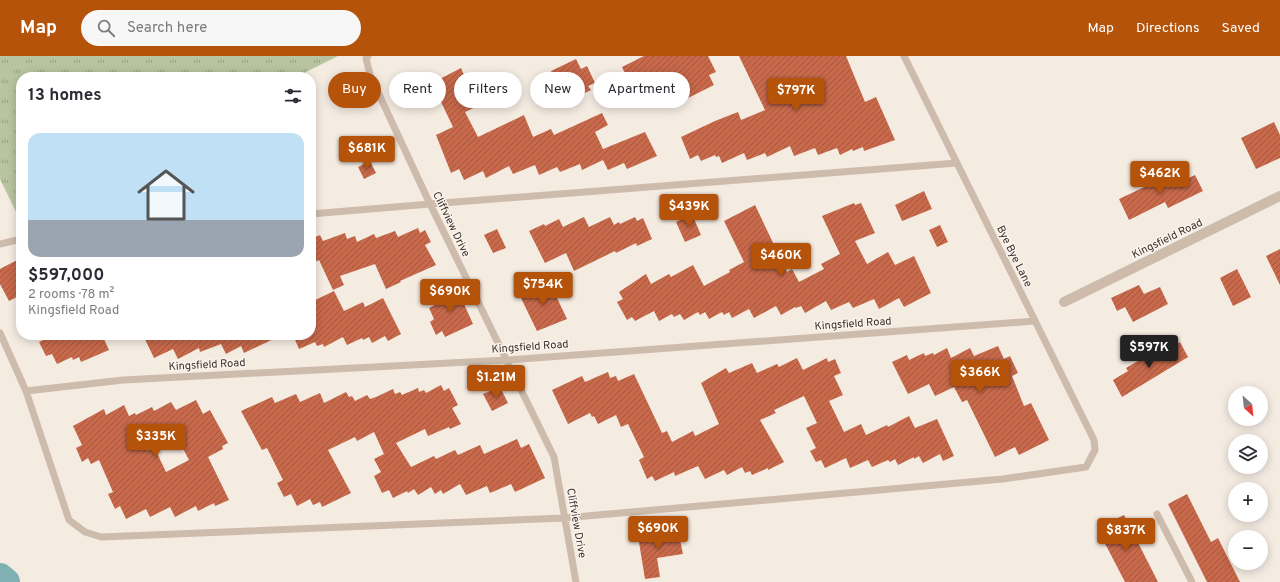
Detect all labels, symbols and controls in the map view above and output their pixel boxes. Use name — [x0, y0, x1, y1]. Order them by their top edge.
search box — [81, 10, 361, 46]
text: Map — [20, 16, 57, 40]
icon: search — [95, 17, 117, 39]
text: Search here — [127, 19, 207, 38]
text: Map — [1088, 20, 1114, 37]
text: Directions — [1136, 20, 1200, 37]
text: Saved — [1222, 20, 1260, 37]
chip: Buy — [328, 72, 381, 108]
chip: Rent — [389, 72, 446, 108]
chip: Filters — [454, 72, 522, 108]
chip: New — [530, 72, 585, 108]
chip: Apartment — [593, 72, 690, 108]
pin: $797K — [768, 78, 824, 112]
text: $797K — [777, 83, 815, 99]
text: 13 homes — [28, 85, 102, 107]
icon: filters — [282, 85, 304, 107]
pin: $681K — [339, 136, 395, 170]
text: $681K — [348, 141, 386, 157]
icon: home — [130, 159, 202, 231]
pin: $462K — [1132, 161, 1188, 195]
text: $462K — [1139, 166, 1181, 182]
street label: Cliffview Drive — [429, 189, 473, 259]
pin: $439K — [661, 194, 717, 228]
text: $439K — [668, 199, 710, 215]
street label: Kingsfield Road — [1130, 216, 1205, 262]
street label: Bye Bye Lane — [993, 223, 1035, 290]
pin: $460K — [753, 243, 809, 277]
text: $460K — [760, 248, 802, 264]
text: $597,000 — [28, 265, 104, 287]
pin: $754K — [515, 272, 571, 306]
text: $754K — [523, 277, 563, 293]
pin: $690K — [422, 279, 478, 313]
text: $690K — [429, 284, 471, 300]
text: 2 rooms · 78 m² — [28, 287, 114, 303]
text: Kingsfield Road — [28, 303, 119, 319]
street label: Kingsfield Road — [814, 314, 892, 334]
pin: $597K — [1121, 335, 1177, 369]
street label: Kingsfield Road — [491, 337, 569, 357]
text: $597K — [1129, 340, 1169, 356]
street label: Kingsfield Road — [168, 356, 246, 374]
pin: $366K — [952, 360, 1008, 394]
pin: $1.21M — [463, 365, 529, 399]
text: $366K — [960, 365, 1000, 381]
text: $1.21M — [476, 370, 516, 386]
north arrow — [1228, 386, 1268, 426]
map controls — [1228, 386, 1268, 570]
pin: $335K — [128, 424, 184, 458]
text: $335K — [136, 429, 176, 445]
button: layers — [1228, 434, 1268, 474]
button: + — [1228, 482, 1268, 522]
street label: Cliffview Drive — [563, 487, 589, 559]
pin: $690K — [630, 516, 686, 550]
pin: $837K — [1098, 518, 1154, 552]
text: $690K — [637, 521, 679, 537]
text: $837K — [1106, 523, 1146, 539]
button: − — [1228, 530, 1268, 570]

